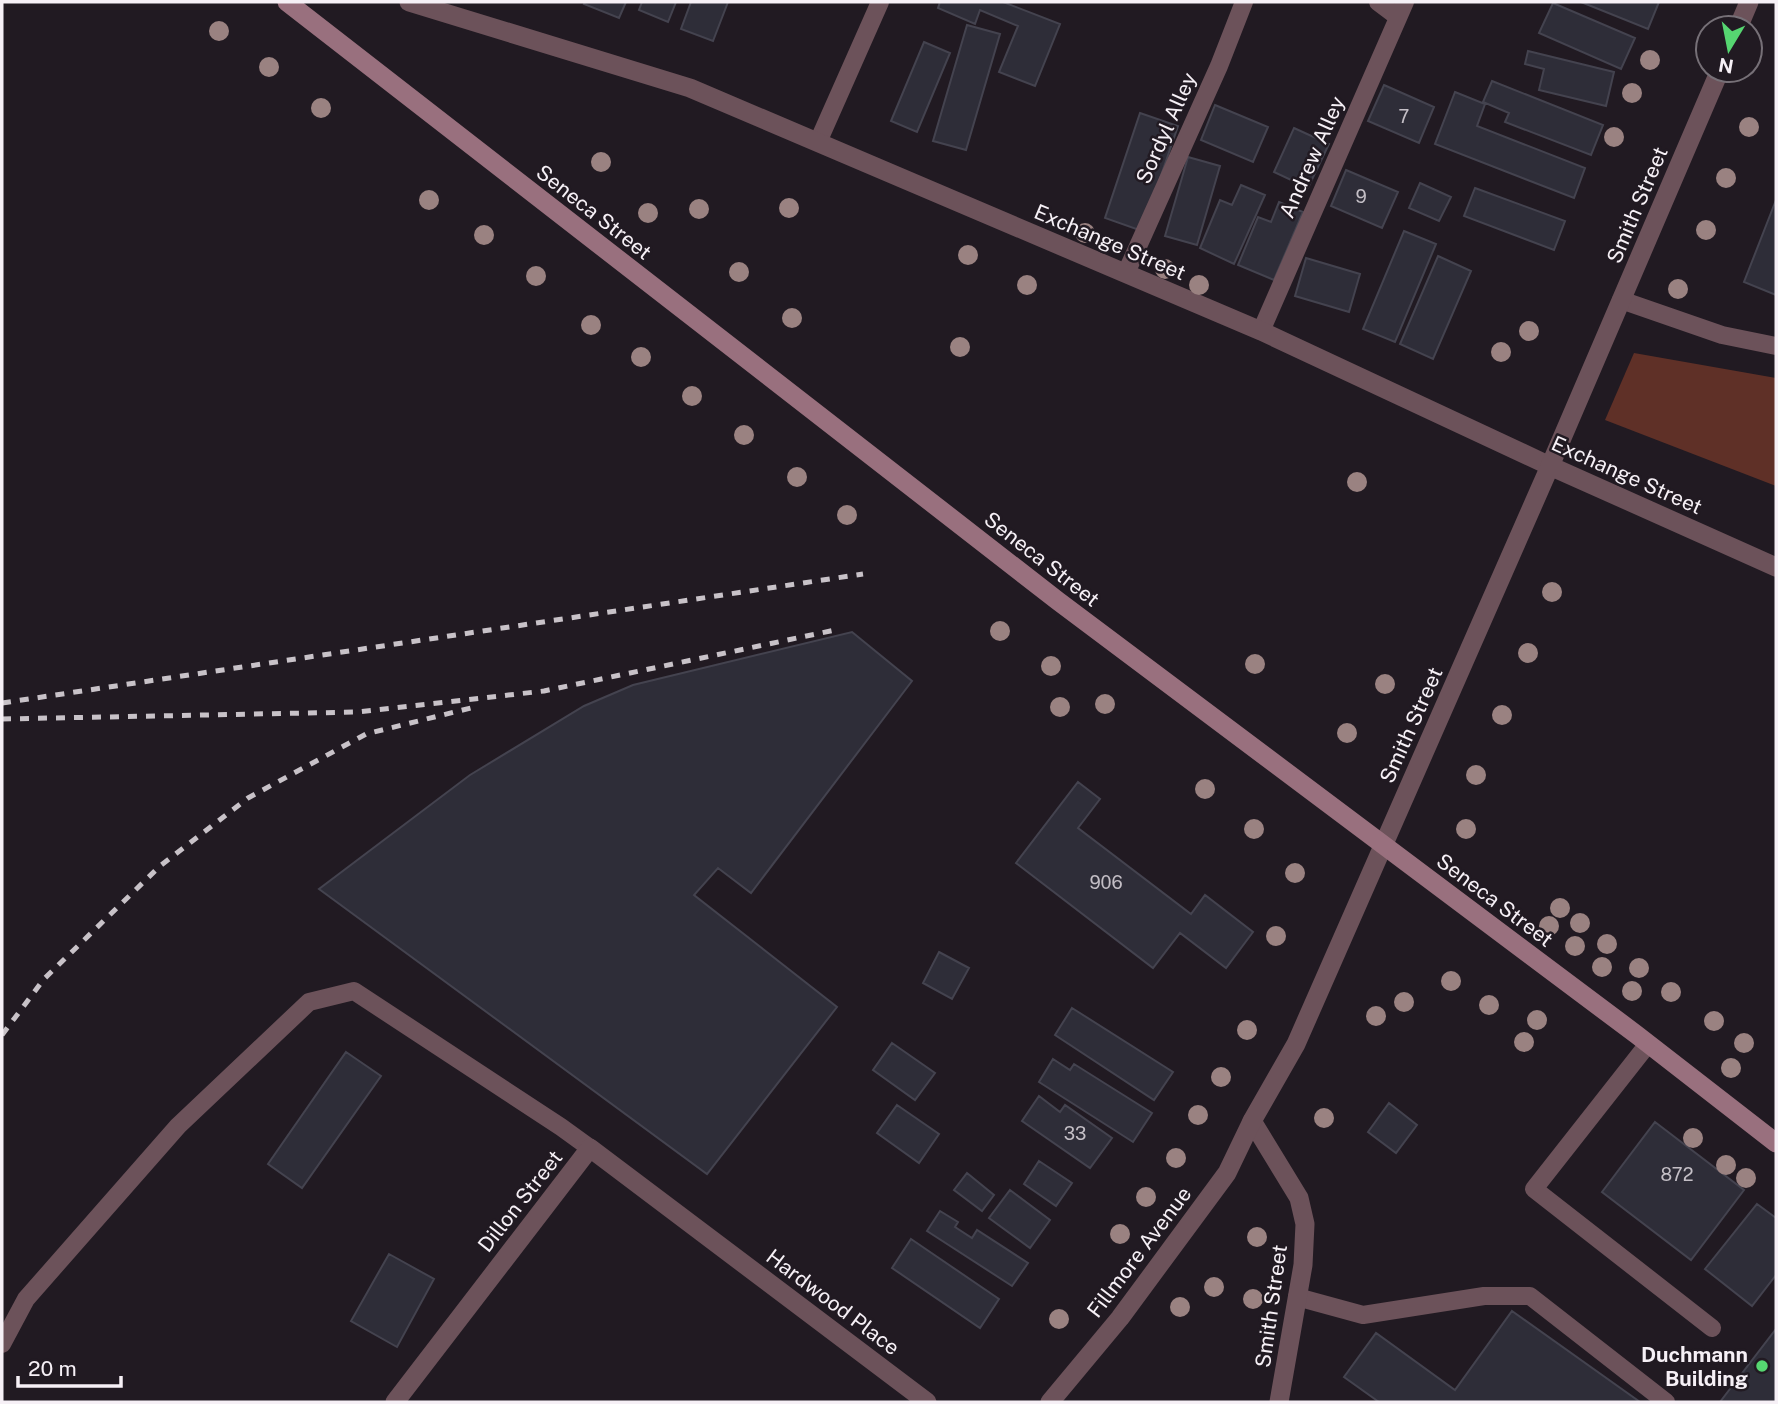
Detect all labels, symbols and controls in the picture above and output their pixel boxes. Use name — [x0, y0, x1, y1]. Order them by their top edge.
north arrow — [1694, 14, 1764, 84]
text: N — [1717, 54, 1735, 78]
street label: Sordyl Alley — [1130, 69, 1202, 187]
street label: Andrew Alley — [1274, 92, 1350, 222]
house number: 7 — [1399, 106, 1409, 127]
street label: Smith Street — [1601, 143, 1673, 267]
street label: Seneca Street — [531, 159, 657, 265]
house number: 9 — [1355, 186, 1367, 207]
street label: Exchange Street — [1030, 199, 1190, 285]
street label: Exchange Street — [1548, 431, 1706, 519]
street label: Seneca Street — [979, 506, 1105, 612]
street label: Smith Street — [1374, 663, 1448, 787]
street label: Seneca Street — [1432, 848, 1558, 952]
house number: 906 — [1089, 872, 1123, 893]
house number: 33 — [1064, 1123, 1086, 1144]
street label: Dillon Street — [473, 1145, 567, 1257]
house number: 872 — [1661, 1164, 1693, 1185]
street label: Fillmore Avenue — [1082, 1182, 1196, 1322]
street label: Smith Street — [1250, 1243, 1292, 1369]
street label: Hardwood Place — [761, 1244, 905, 1360]
place label: Duchmann Building — [1641, 1342, 1748, 1391]
scale bar — [18, 1344, 121, 1388]
text: 20 m — [28, 1356, 77, 1381]
marker: Duchmann Building — [1754, 1358, 1770, 1374]

